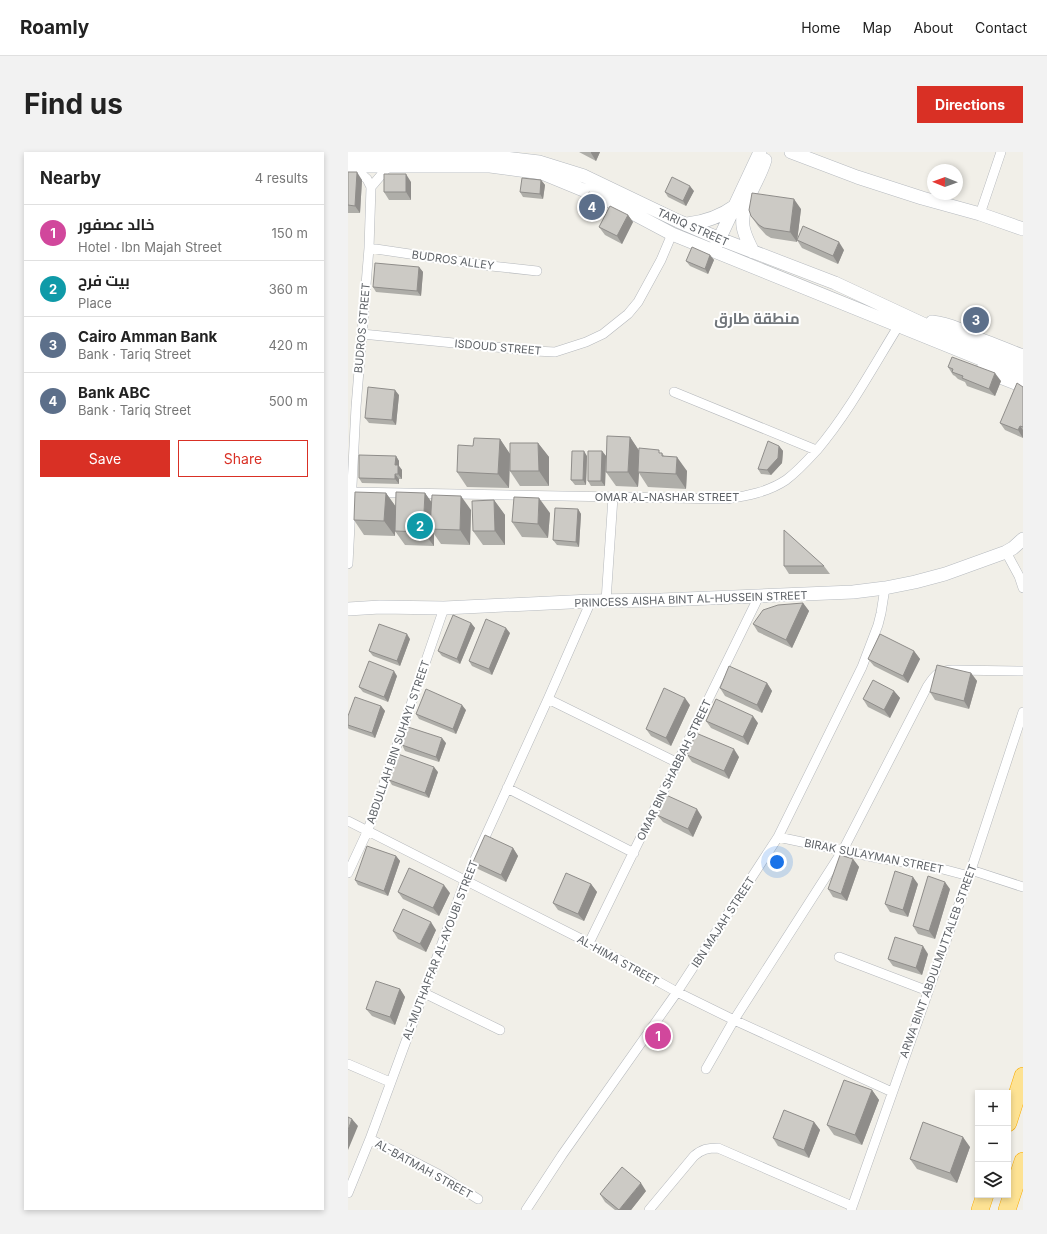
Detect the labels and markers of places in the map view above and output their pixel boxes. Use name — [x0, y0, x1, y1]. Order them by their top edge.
pin: 4 — [579, 192, 605, 222]
pin: 3 — [963, 305, 989, 335]
pin: 2 — [407, 511, 433, 541]
pin: 1 — [645, 1021, 671, 1051]

